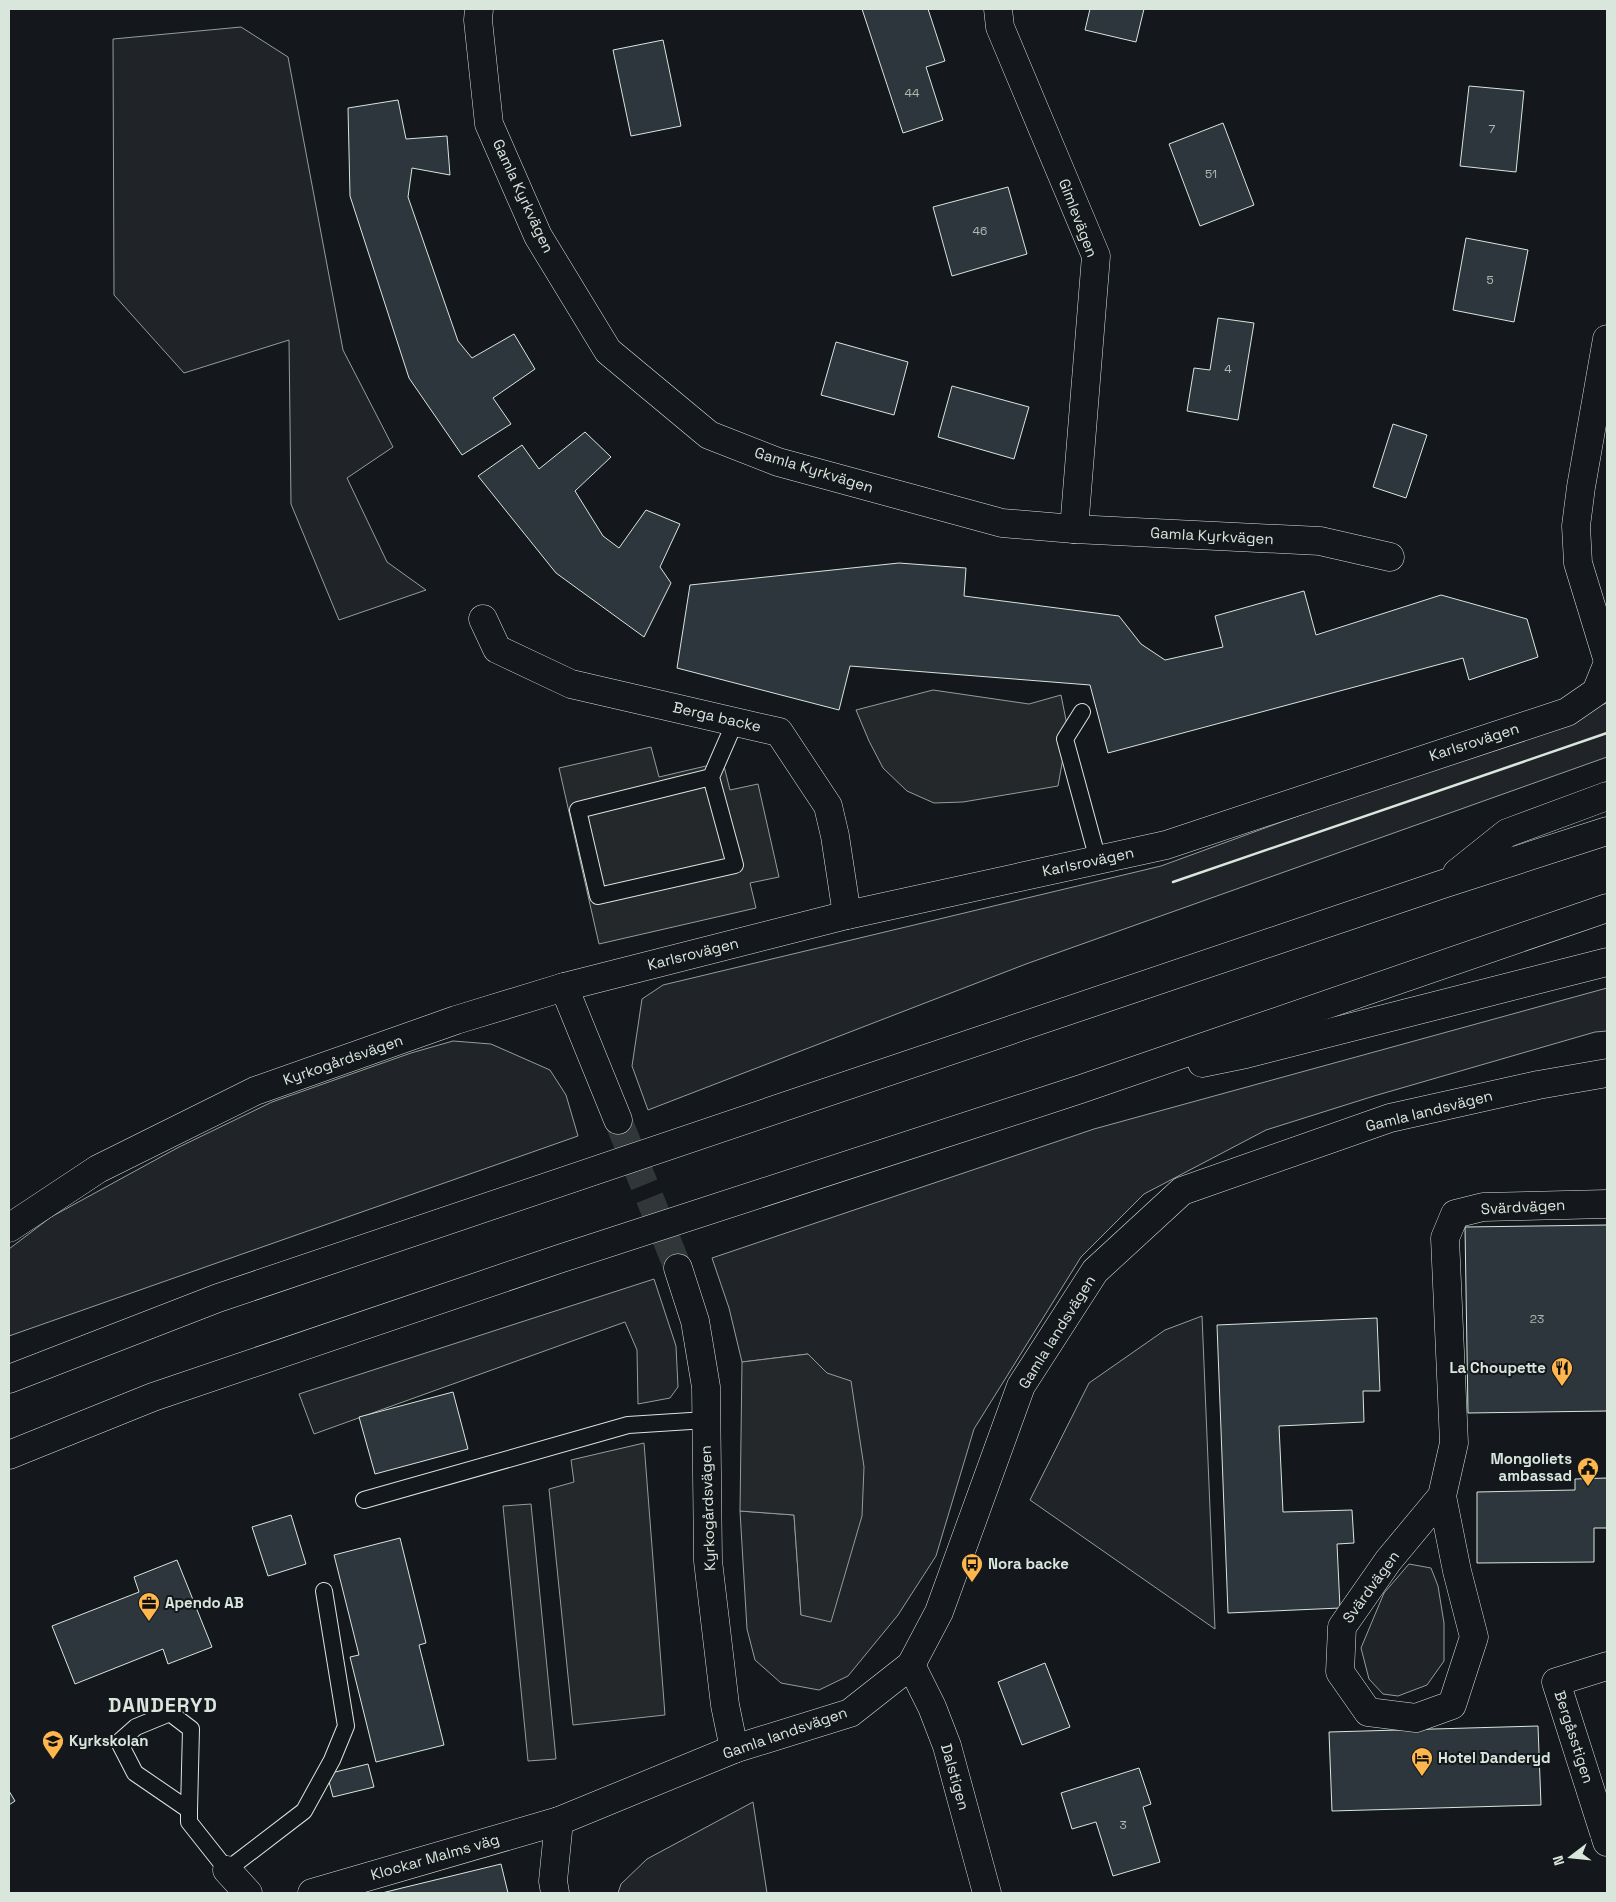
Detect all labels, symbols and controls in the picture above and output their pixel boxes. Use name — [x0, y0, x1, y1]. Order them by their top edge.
house number: 44 — [904, 85, 920, 101]
house number: 7 — [1489, 121, 1496, 137]
street label: Gamla Kyrkvägen — [489, 136, 558, 256]
house number: 51 — [1205, 166, 1217, 182]
street label: Gimlevägen — [1055, 176, 1102, 260]
house number: 46 — [973, 223, 987, 239]
house number: 5 — [1486, 272, 1494, 288]
house number: 4 — [1224, 361, 1232, 377]
street label: Gamla Kyrkvägen — [752, 442, 876, 497]
street label: Gamla Kyrkvägen — [1150, 523, 1274, 548]
street label: Berga backe — [671, 697, 763, 736]
street label: Karlsrovägen — [1427, 718, 1521, 765]
street label: Karlsrovägen — [1040, 843, 1136, 881]
street label: Karlsrovägen — [645, 933, 740, 974]
street label: Kyrkogårdsvägen — [280, 1030, 405, 1089]
street label: Gamla landsvägen — [1363, 1086, 1494, 1135]
street label: Svärdvägen — [1480, 1195, 1566, 1218]
street label: Gamla landsvägen — [1014, 1271, 1099, 1392]
house number: 23 — [1530, 1311, 1544, 1327]
restaurant icon: La Choupette — [1550, 1356, 1574, 1387]
place label: La Choupette — [1449, 1358, 1546, 1377]
street label: Kyrkogårdsvägen — [696, 1445, 719, 1571]
place label: Mongoliets ambassad — [1491, 1449, 1572, 1485]
public building icon: Mongoliets ambassad — [1576, 1456, 1600, 1487]
street label: Svärdvägen — [1338, 1547, 1403, 1627]
bus stop icon: Nora backe — [960, 1552, 984, 1583]
place label: Nora backe — [988, 1554, 1069, 1573]
office icon: Apendo AB — [137, 1591, 161, 1622]
place label: Apendo AB — [165, 1593, 244, 1612]
street label: Bergåsstigen — [1551, 1688, 1598, 1786]
district label: DANDERYD — [108, 1692, 218, 1718]
street label: Gamla landsvägen — [720, 1702, 850, 1763]
school or university icon: Kyrkskolan — [41, 1729, 65, 1760]
place label: Kyrkskolan — [69, 1731, 149, 1750]
street label: Dalstigen — [937, 1741, 974, 1812]
hotel icon: Hotel Danderyd — [1410, 1746, 1434, 1777]
place label: Hotel Danderyd — [1438, 1748, 1551, 1767]
house number: 3 — [1119, 1817, 1127, 1833]
street label: Klockar Malms väg — [368, 1829, 501, 1884]
north arrow — [1546, 1832, 1596, 1882]
text: N — [1549, 1854, 1568, 1868]

